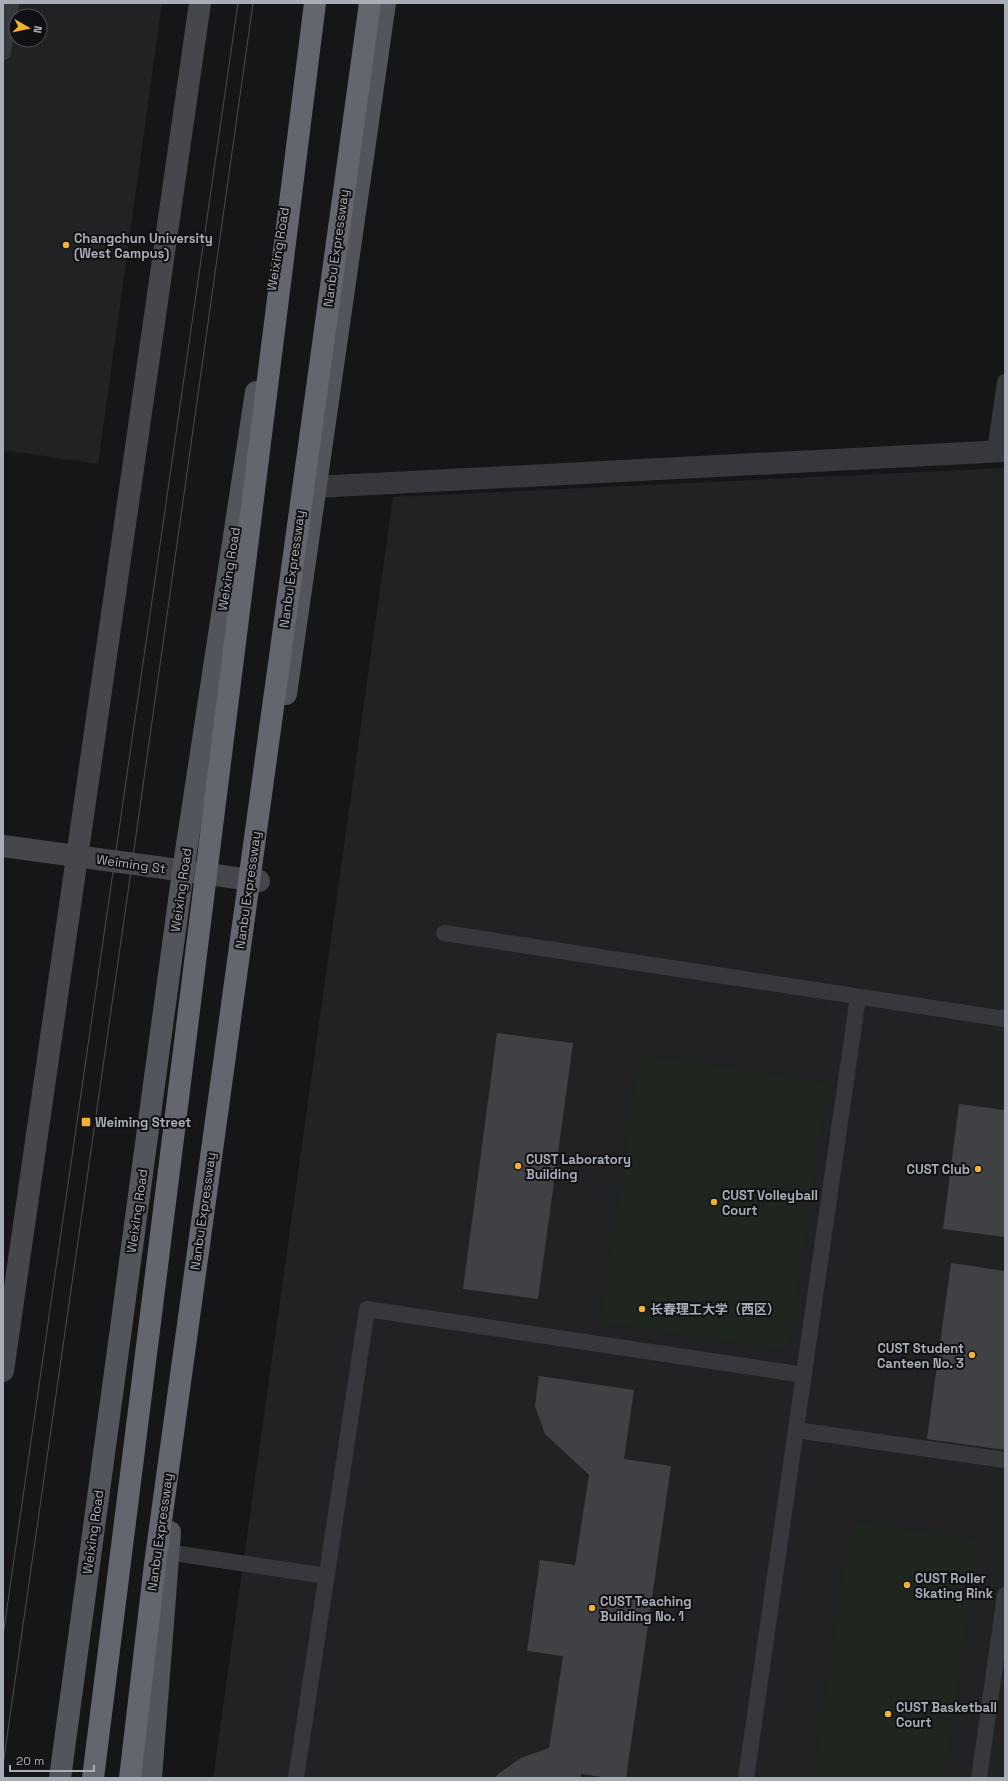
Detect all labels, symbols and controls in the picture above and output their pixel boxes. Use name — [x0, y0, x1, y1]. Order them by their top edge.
north arrow — [8, 8, 48, 48]
text: N — [30, 25, 45, 34]
street label: Nanbu Expressway — [319, 188, 353, 308]
street label: Weixing Road — [263, 206, 293, 292]
place label: Changchun University (West Campus) — [74, 230, 213, 262]
marker: Changchun University (West Campus) — [61, 240, 71, 250]
street label: Nanbu Expressway — [275, 509, 309, 629]
street label: Weixing Road — [214, 526, 244, 612]
street label: Nanbu Expressway — [231, 830, 265, 950]
street label: Weixing Road — [167, 847, 195, 933]
street label: Weiming St — [95, 851, 167, 877]
place label: Weiming Street — [95, 1114, 191, 1131]
marker: Weiming Street — [80, 1116, 92, 1128]
street label: Nanbu Expressway — [186, 1151, 220, 1271]
place label: CUST Laboratory Building — [526, 1151, 631, 1183]
marker: CUST Laboratory Building — [513, 1161, 523, 1171]
place label: CUST Club — [907, 1161, 970, 1178]
marker: CUST Club — [973, 1164, 983, 1174]
street label: Weixing Road — [123, 1168, 151, 1254]
place label: CUST Volleyball Court — [722, 1187, 818, 1219]
marker: CUST Volleyball Court — [709, 1197, 719, 1207]
place label: 长春理工大学（西区） — [650, 1301, 780, 1318]
marker: 长春理工大学（西区） — [637, 1304, 647, 1314]
place label: CUST Student Canteen No. 3 — [877, 1340, 964, 1372]
marker: CUST Student Canteen No. 3 — [967, 1350, 977, 1360]
street label: Nanbu Expressway — [143, 1472, 177, 1592]
street label: Weixing Road — [79, 1489, 107, 1575]
place label: CUST Roller Skating Rink — [915, 1570, 994, 1602]
marker: CUST Roller Skating Rink — [902, 1580, 912, 1590]
place label: CUST Teaching Building No. 1 — [600, 1593, 692, 1625]
marker: CUST Teaching Building No. 1 — [587, 1603, 597, 1613]
place label: CUST Basketball Court — [896, 1699, 997, 1731]
marker: CUST Basketball Court — [883, 1709, 893, 1719]
scale bar — [10, 1747, 94, 1773]
text: 20 m — [16, 1753, 44, 1769]

